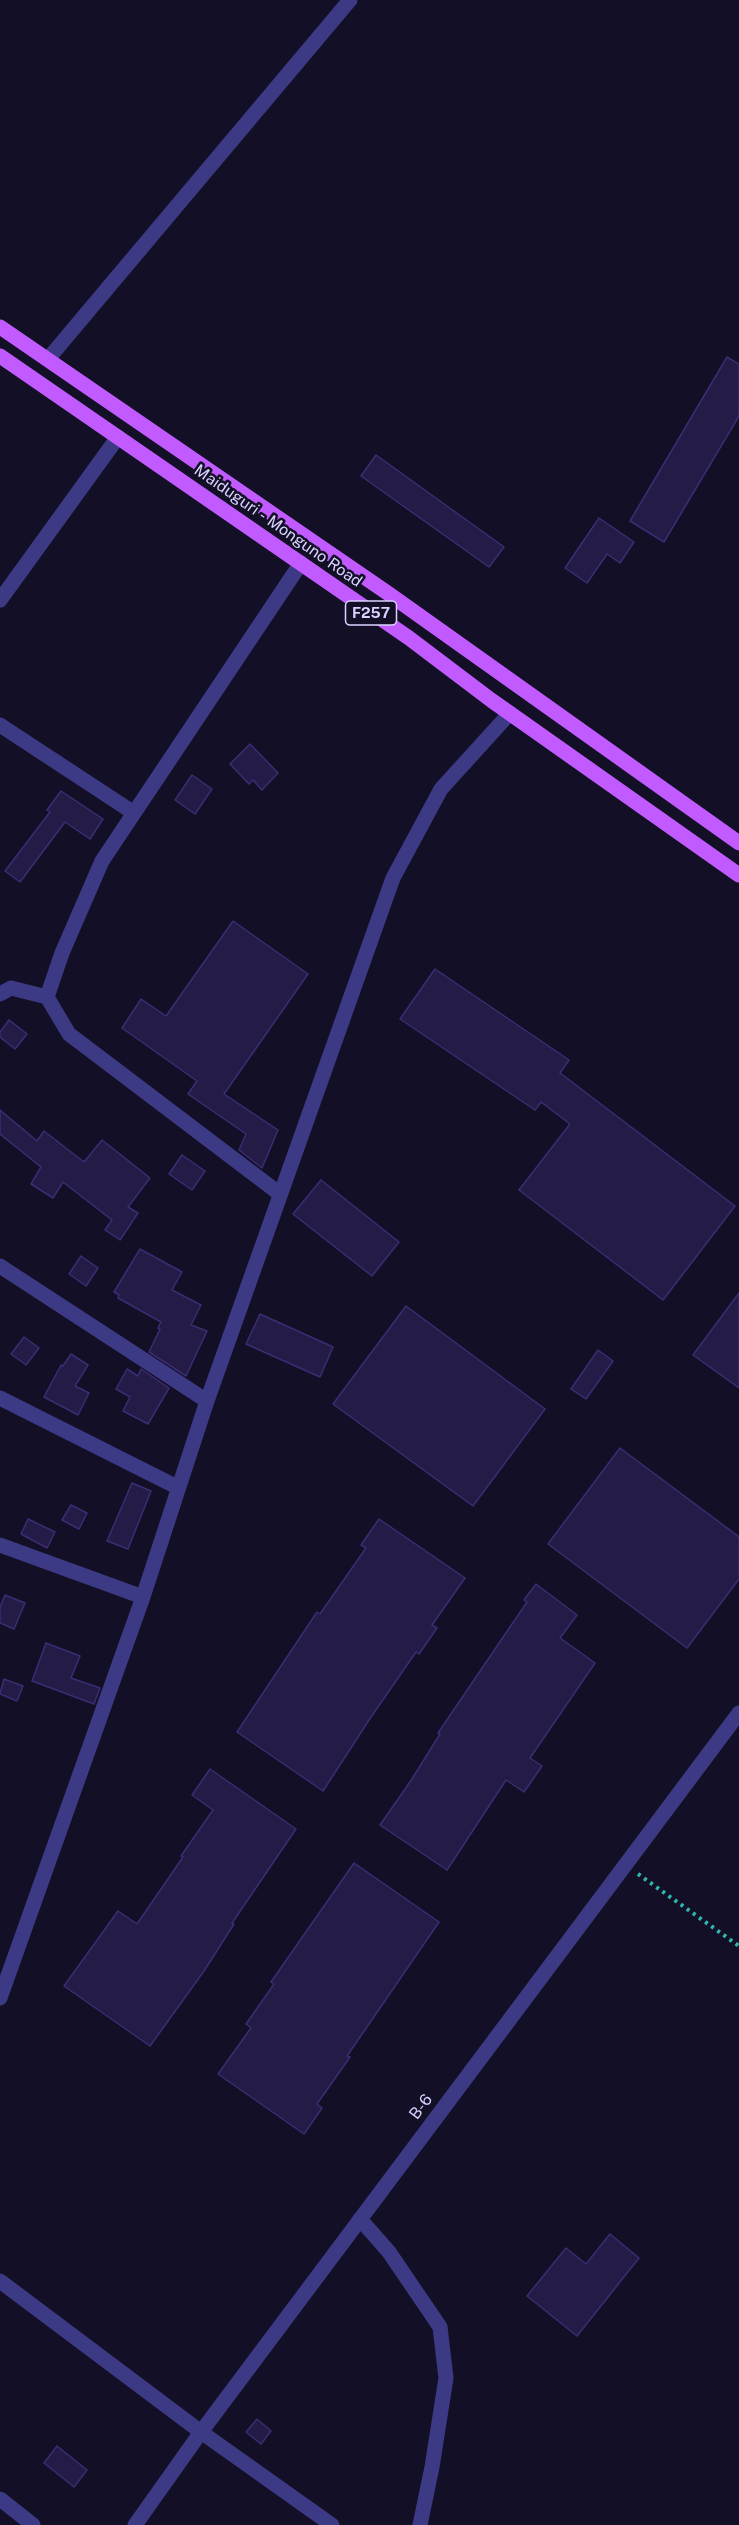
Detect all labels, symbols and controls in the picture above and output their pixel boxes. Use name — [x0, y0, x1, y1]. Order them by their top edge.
street label: Maiduguri - Monguno Road — [190, 461, 366, 591]
road number: F257 — [346, 601, 397, 625]
street label: B-6 — [405, 2091, 437, 2123]

